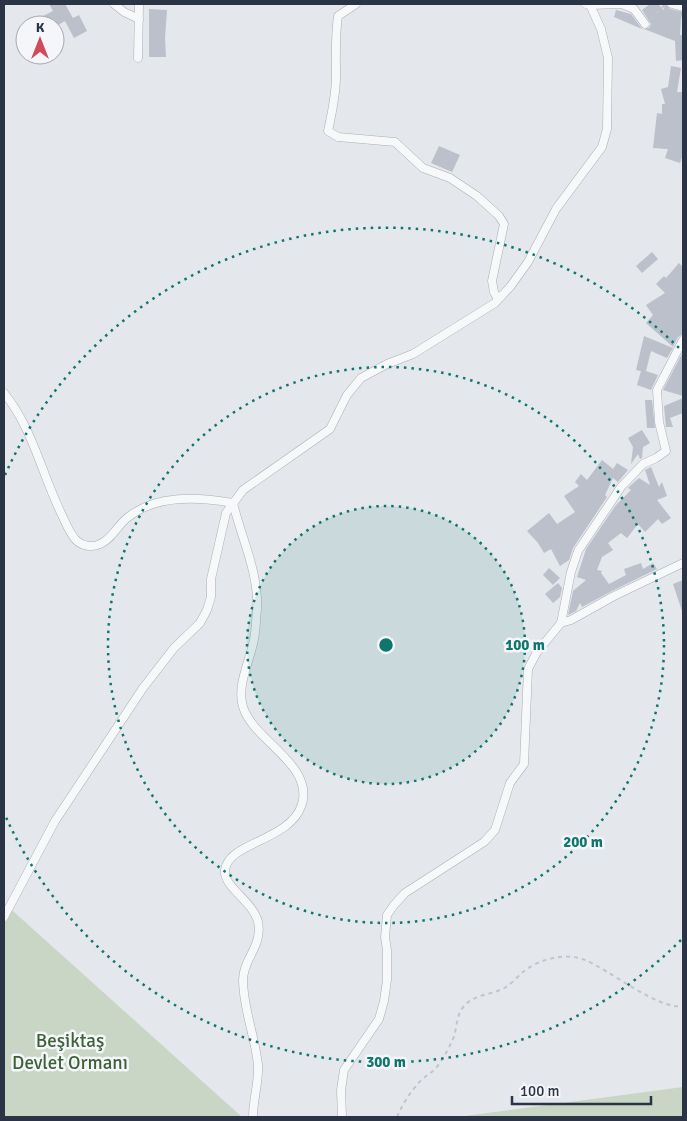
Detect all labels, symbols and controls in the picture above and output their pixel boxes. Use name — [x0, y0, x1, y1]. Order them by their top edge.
north arrow — [15, 15, 65, 65]
text: K — [36, 19, 45, 36]
centre of rings — [377, 636, 395, 654]
text: 100 m — [505, 636, 545, 654]
text: 200 m — [563, 833, 603, 851]
park label: Beşiktaş Devlet Ormanı — [12, 1029, 128, 1075]
text: 300 m — [366, 1053, 406, 1071]
scale bar — [512, 1074, 651, 1106]
text: 100 m — [520, 1082, 560, 1100]

